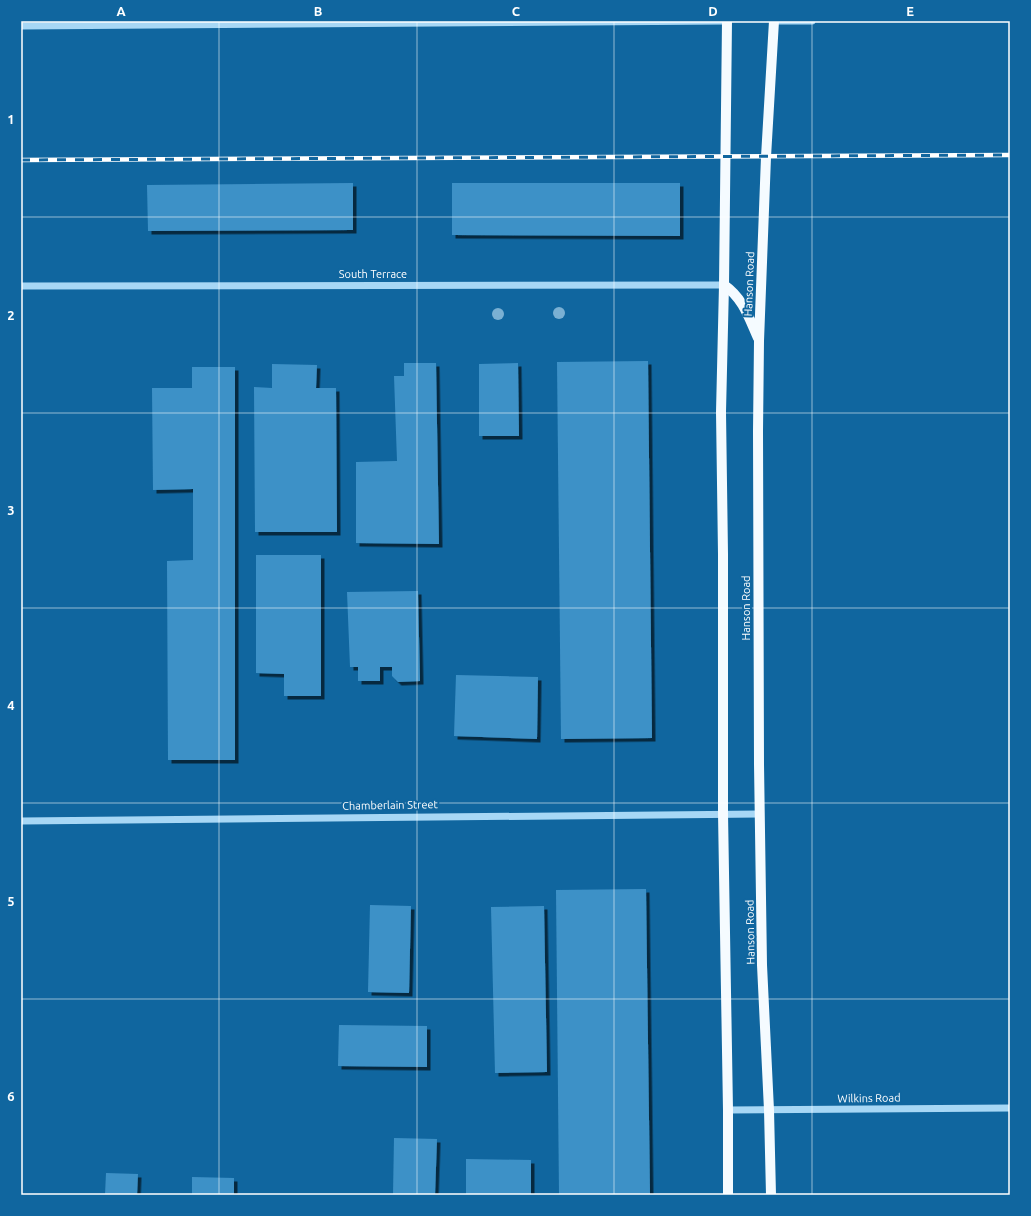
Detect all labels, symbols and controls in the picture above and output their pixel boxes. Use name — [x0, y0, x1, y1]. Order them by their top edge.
text: A — [116, 4, 126, 18]
text: B — [314, 4, 323, 18]
text: C — [512, 4, 521, 18]
text: D — [708, 4, 718, 18]
text: E — [906, 4, 914, 18]
text: 1 — [7, 112, 15, 126]
street label: Hanson Road — [742, 251, 756, 317]
street label: South Terrace — [339, 268, 407, 280]
text: 2 — [7, 308, 15, 322]
text: 3 — [7, 503, 15, 517]
street label: Hanson Road — [740, 576, 752, 640]
text: 4 — [7, 698, 15, 712]
street label: Chamberlain Street — [342, 798, 439, 812]
text: 5 — [7, 894, 15, 908]
street label: Hanson Road — [743, 899, 757, 965]
text: 6 — [7, 1089, 15, 1103]
street label: Wilkins Road — [837, 1091, 901, 1105]

